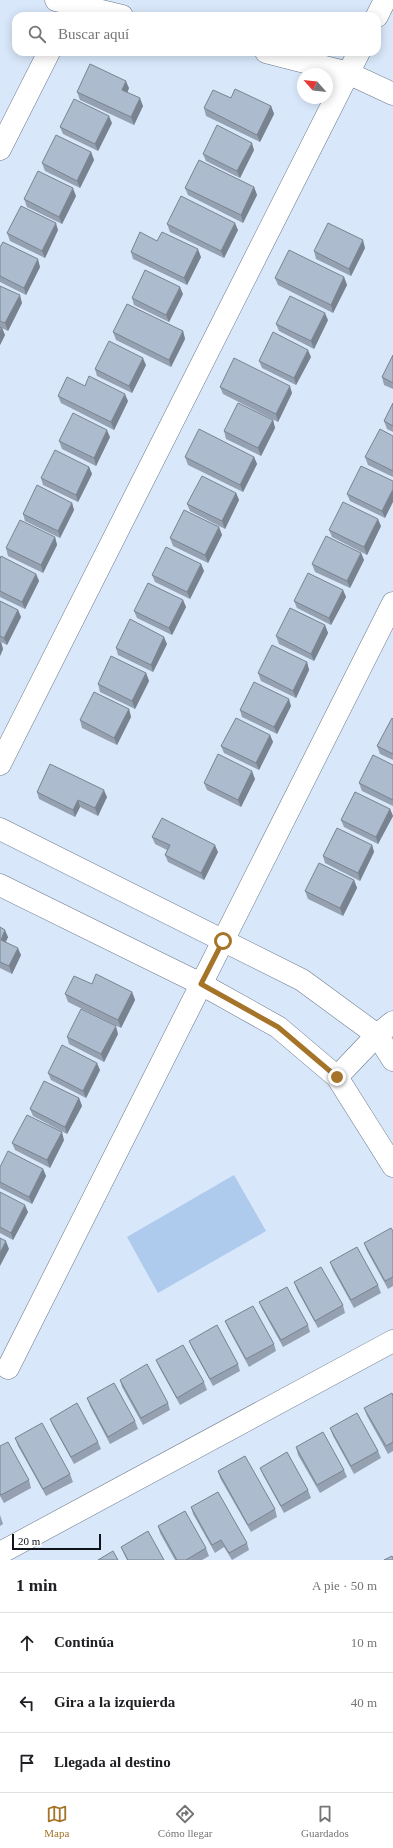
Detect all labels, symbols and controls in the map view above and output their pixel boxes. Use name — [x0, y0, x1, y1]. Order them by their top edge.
search box — [12, 12, 381, 56]
icon: search — [26, 23, 48, 45]
text: Buscar aquí — [58, 26, 129, 42]
north arrow — [297, 68, 333, 104]
route start — [214, 932, 232, 950]
route end — [328, 1068, 346, 1086]
scale bar — [12, 1532, 101, 1551]
text: 20 m — [18, 1535, 40, 1547]
text: 1 min — [16, 1576, 57, 1595]
text: A pie · 50 m — [312, 1578, 377, 1593]
icon: ahead — [16, 1632, 38, 1654]
text: Continúa — [54, 1634, 114, 1650]
text: 10 m — [351, 1635, 377, 1650]
icon: left — [16, 1692, 38, 1714]
text: Gira a la izquierda — [54, 1694, 175, 1710]
text: 40 m — [351, 1695, 377, 1710]
icon: arrive — [16, 1752, 38, 1774]
text: Llegada al destino — [54, 1754, 171, 1770]
tab: Mapa — [44, 1803, 69, 1839]
tab: Cómo llegar — [158, 1803, 213, 1839]
tab: Guardados — [301, 1803, 349, 1839]

